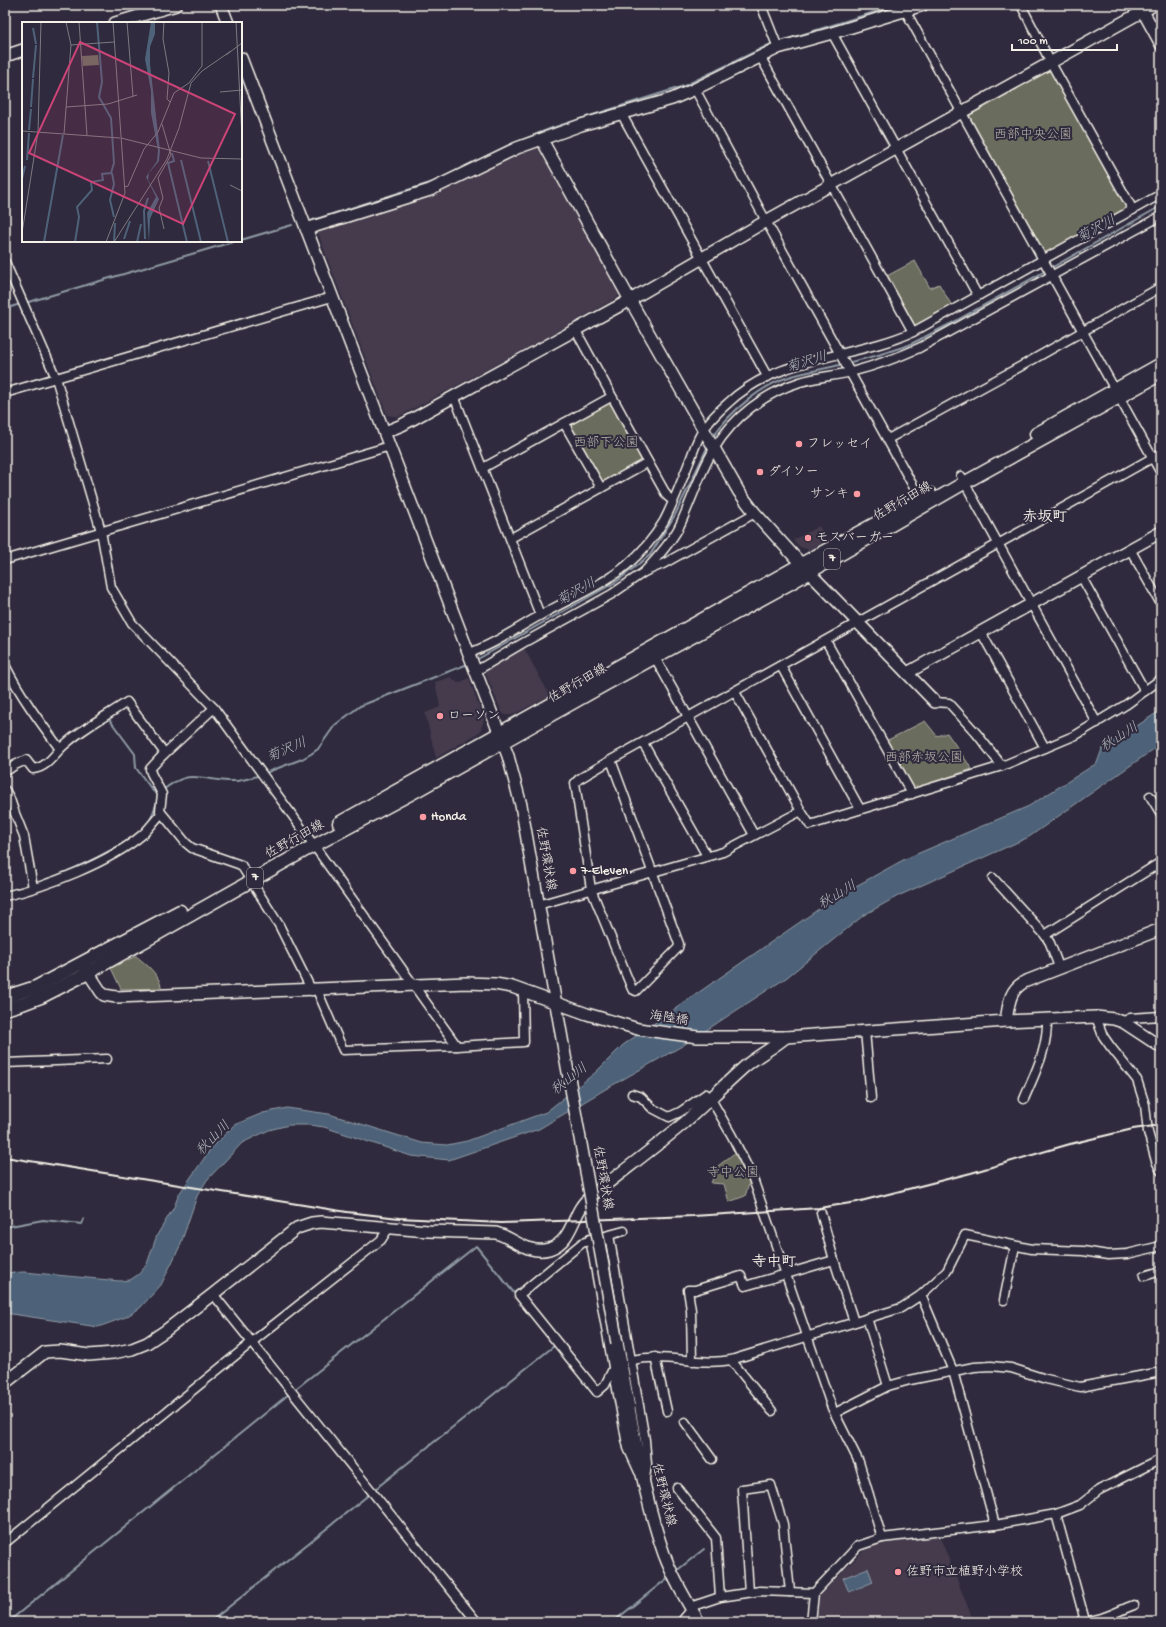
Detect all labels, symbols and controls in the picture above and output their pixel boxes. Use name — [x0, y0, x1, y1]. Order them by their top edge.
inset map — [22, 22, 242, 242]
scale bar — [1012, 26, 1117, 52]
text: 100 m — [1017, 35, 1048, 49]
park label: 西部中央公園 — [994, 127, 1072, 143]
water label: 菊沢川 — [1074, 212, 1119, 248]
water label: 菊沢川 — [784, 348, 830, 377]
park label: 西部下公園 — [573, 435, 639, 451]
place label: フレッセイ — [807, 437, 872, 452]
marker: フレッセイ — [794, 439, 804, 449]
place label: ダイソー — [768, 465, 819, 480]
marker: ダイソー — [755, 467, 765, 477]
street label: 佐野行田線 — [871, 478, 936, 525]
place label: サンキ — [810, 487, 849, 502]
marker: サンキ — [852, 489, 862, 499]
district label: 赤坂町 — [1022, 508, 1068, 527]
place label: モスバーガー — [816, 531, 894, 546]
marker: モスバーガー — [803, 533, 813, 543]
road number: 7 — [824, 549, 840, 569]
water label: 菊沢川 — [554, 575, 599, 611]
street label: 佐野行田線 — [546, 660, 611, 707]
place label: ローソン — [448, 709, 500, 724]
marker: ローソン — [435, 711, 445, 721]
water label: 秋山川 — [1097, 719, 1142, 757]
water label: 菊沢川 — [264, 734, 310, 767]
park label: 西部赤坂公園 — [885, 750, 963, 766]
place label: Honda — [431, 810, 467, 825]
marker: Honda — [418, 812, 428, 822]
street label: 佐野行田線 — [262, 816, 328, 862]
street label: 佐野環状線 — [532, 826, 559, 893]
place label: 7-Eleven — [580, 864, 629, 879]
marker: 7-Eleven — [568, 866, 578, 876]
road number: 7 — [247, 868, 263, 888]
water label: 秋山川 — [815, 877, 860, 914]
street label: 海陸橋 — [649, 1009, 689, 1029]
water label: 秋山川 — [548, 1060, 592, 1100]
water label: 秋山川 — [193, 1117, 235, 1160]
street label: 佐野環状線 — [589, 1145, 616, 1212]
park label: 寺中公園 — [707, 1165, 759, 1181]
district label: 寺中町 — [751, 1253, 797, 1272]
street label: 佐野環状線 — [648, 1461, 679, 1529]
place label: 佐野市立植野小学校 — [906, 1564, 1023, 1580]
marker: 佐野市立植野小学校 — [893, 1567, 903, 1577]

